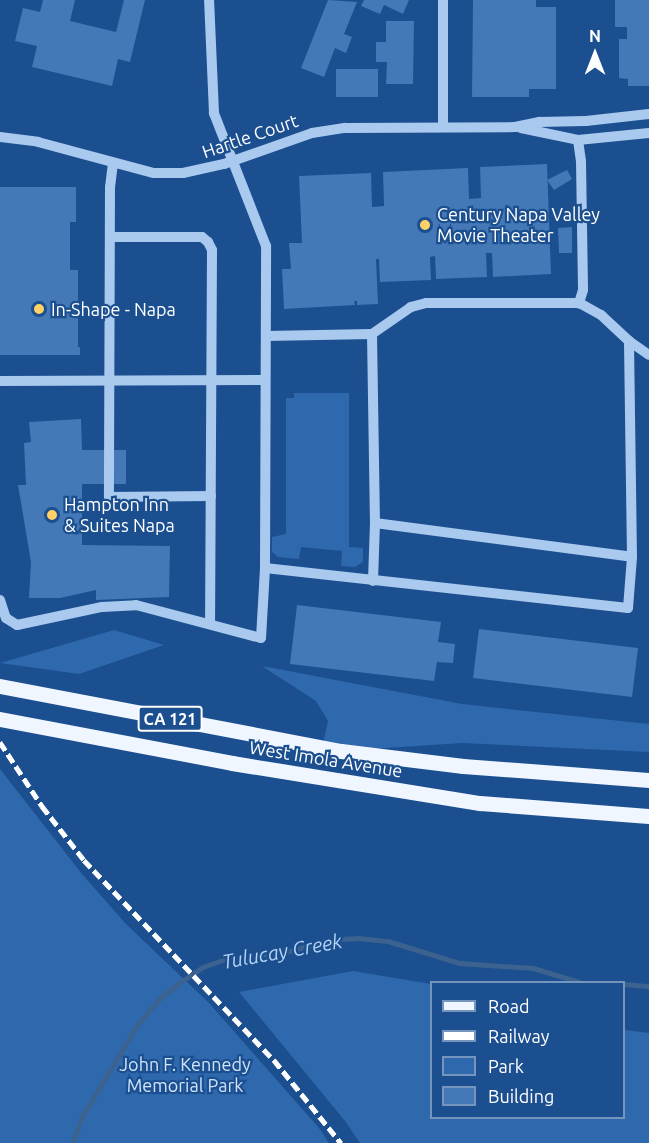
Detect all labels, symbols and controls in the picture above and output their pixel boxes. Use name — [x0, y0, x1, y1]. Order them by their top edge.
north arrow — [565, 24, 625, 84]
text: N — [589, 27, 601, 45]
street label: Hartle Court — [199, 109, 301, 163]
place label: Century Napa Valley Movie Theater — [437, 204, 600, 246]
marker: Century Napa Valley Movie Theater — [418, 218, 432, 232]
place label: In-Shape - Napa — [51, 298, 176, 320]
marker: In-Shape - Napa — [32, 302, 46, 316]
place label: Hampton Inn & Suites Napa — [64, 494, 175, 536]
marker: Hampton Inn & Suites Napa — [45, 508, 59, 522]
road number: CA 121 — [137, 706, 203, 732]
street label: West Imola Avenue — [248, 736, 404, 782]
water label: Tulucay Creek — [220, 929, 344, 973]
legend — [430, 981, 625, 1119]
text: Road — [488, 996, 530, 1016]
text: Railway — [488, 1026, 549, 1046]
park label: John F. Kennedy Memorial Park — [119, 1054, 251, 1096]
text: Park — [488, 1056, 524, 1076]
text: Building — [488, 1086, 554, 1106]

